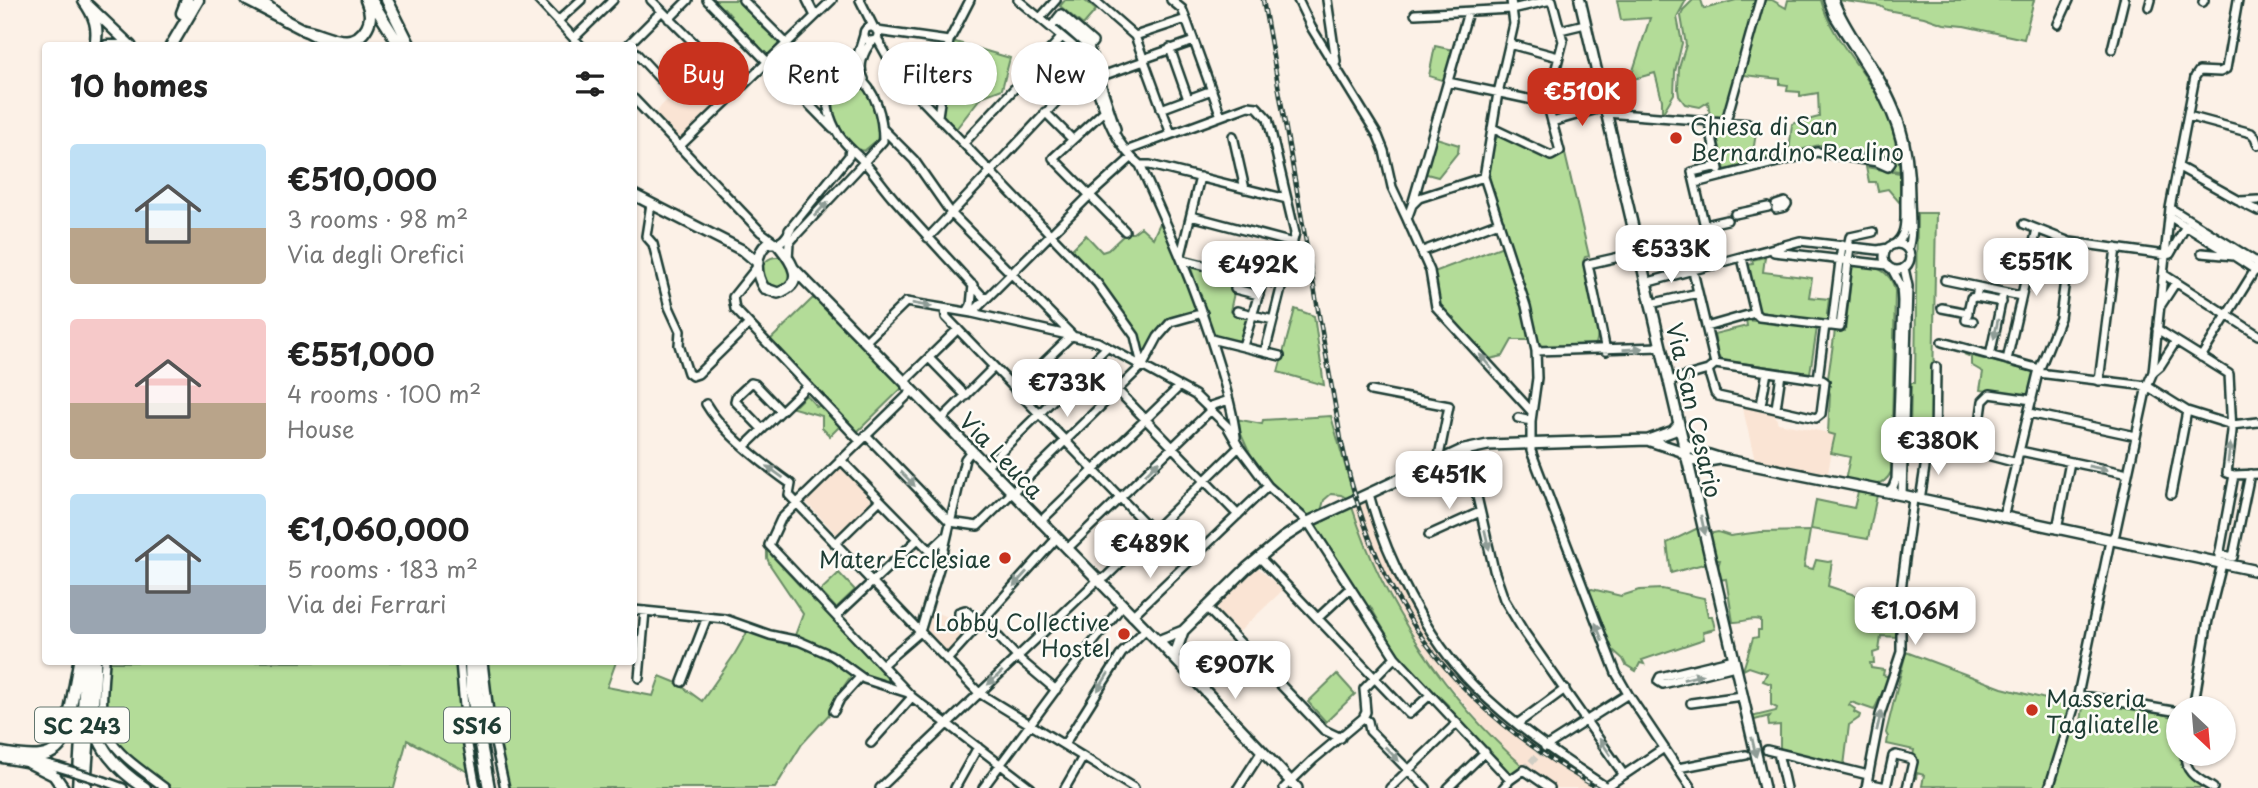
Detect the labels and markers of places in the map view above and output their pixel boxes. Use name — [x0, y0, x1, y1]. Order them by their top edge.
pin: €510K — [1533, 68, 1631, 128]
place label: Chiesa di San Bernardino Realino — [1690, 108, 1904, 169]
marker: Chiesa di San Bernardino Realino — [1668, 130, 1684, 146]
pin: €533K — [1622, 226, 1720, 285]
pin: €551K — [1987, 238, 2085, 298]
pin: €492K — [1209, 242, 1307, 301]
pin: €733K — [1018, 360, 1116, 419]
pin: €380K — [1889, 418, 1987, 477]
pin: €451K — [1400, 452, 1498, 511]
pin: €489K — [1101, 520, 1199, 580]
place label: Mater Ecclesiae — [819, 541, 991, 576]
marker: Mater Ecclesiae — [997, 550, 1013, 566]
pin: €1.06M — [1858, 588, 1972, 647]
place label: Lobby Collective Hostel — [935, 604, 1110, 665]
marker: Lobby Collective Hostel — [1116, 626, 1132, 642]
pin: €907K — [1186, 642, 1284, 701]
place label: Masseria Tagliatelle — [2046, 680, 2159, 741]
marker: Masseria Tagliatelle — [2024, 702, 2040, 718]

